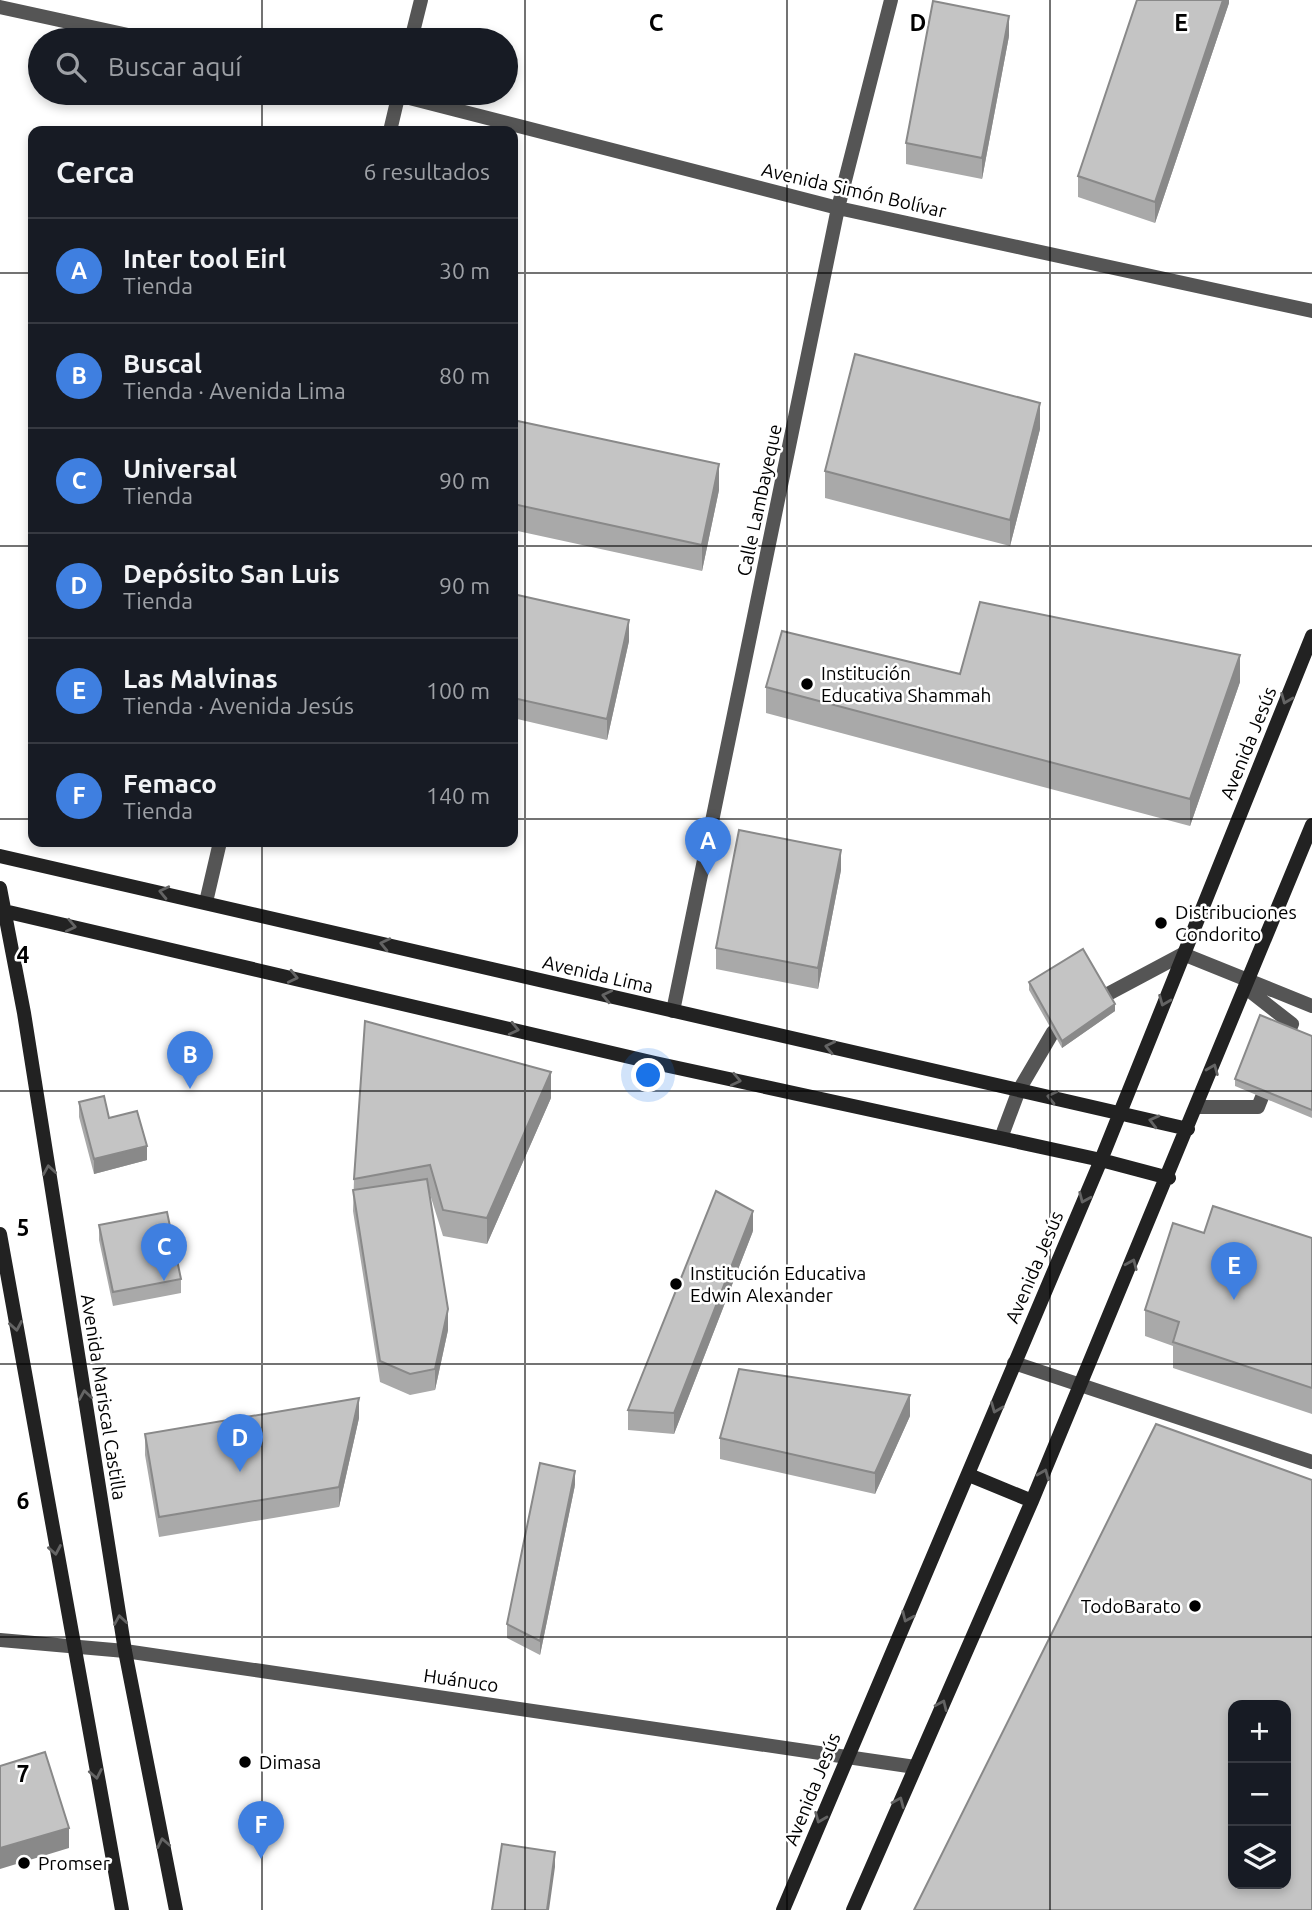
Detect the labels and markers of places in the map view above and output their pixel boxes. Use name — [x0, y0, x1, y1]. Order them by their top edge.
place label: Institución Educativa Shammah — [821, 662, 991, 706]
marker: Institución Educativa Shammah — [799, 676, 815, 692]
pin: A — [685, 817, 731, 875]
place label: Distribuciones Condorito — [1175, 901, 1297, 945]
marker: Distribuciones Condorito — [1153, 915, 1169, 931]
pin: B — [167, 1031, 213, 1089]
pin: C — [141, 1223, 187, 1281]
pin: E — [1211, 1242, 1257, 1300]
place label: Institución Educativa Edwin Alexander — [690, 1262, 866, 1306]
marker: Institución Educativa Edwin Alexander — [668, 1276, 684, 1292]
pin: D — [217, 1414, 263, 1472]
place label: TodoBarato — [1081, 1595, 1181, 1617]
marker: TodoBarato — [1187, 1598, 1203, 1614]
place label: Dimasa — [259, 1751, 321, 1773]
marker: Dimasa — [237, 1754, 253, 1770]
pin: F — [238, 1801, 284, 1859]
place label: Promser — [38, 1852, 110, 1874]
marker: Promser — [16, 1855, 32, 1871]

